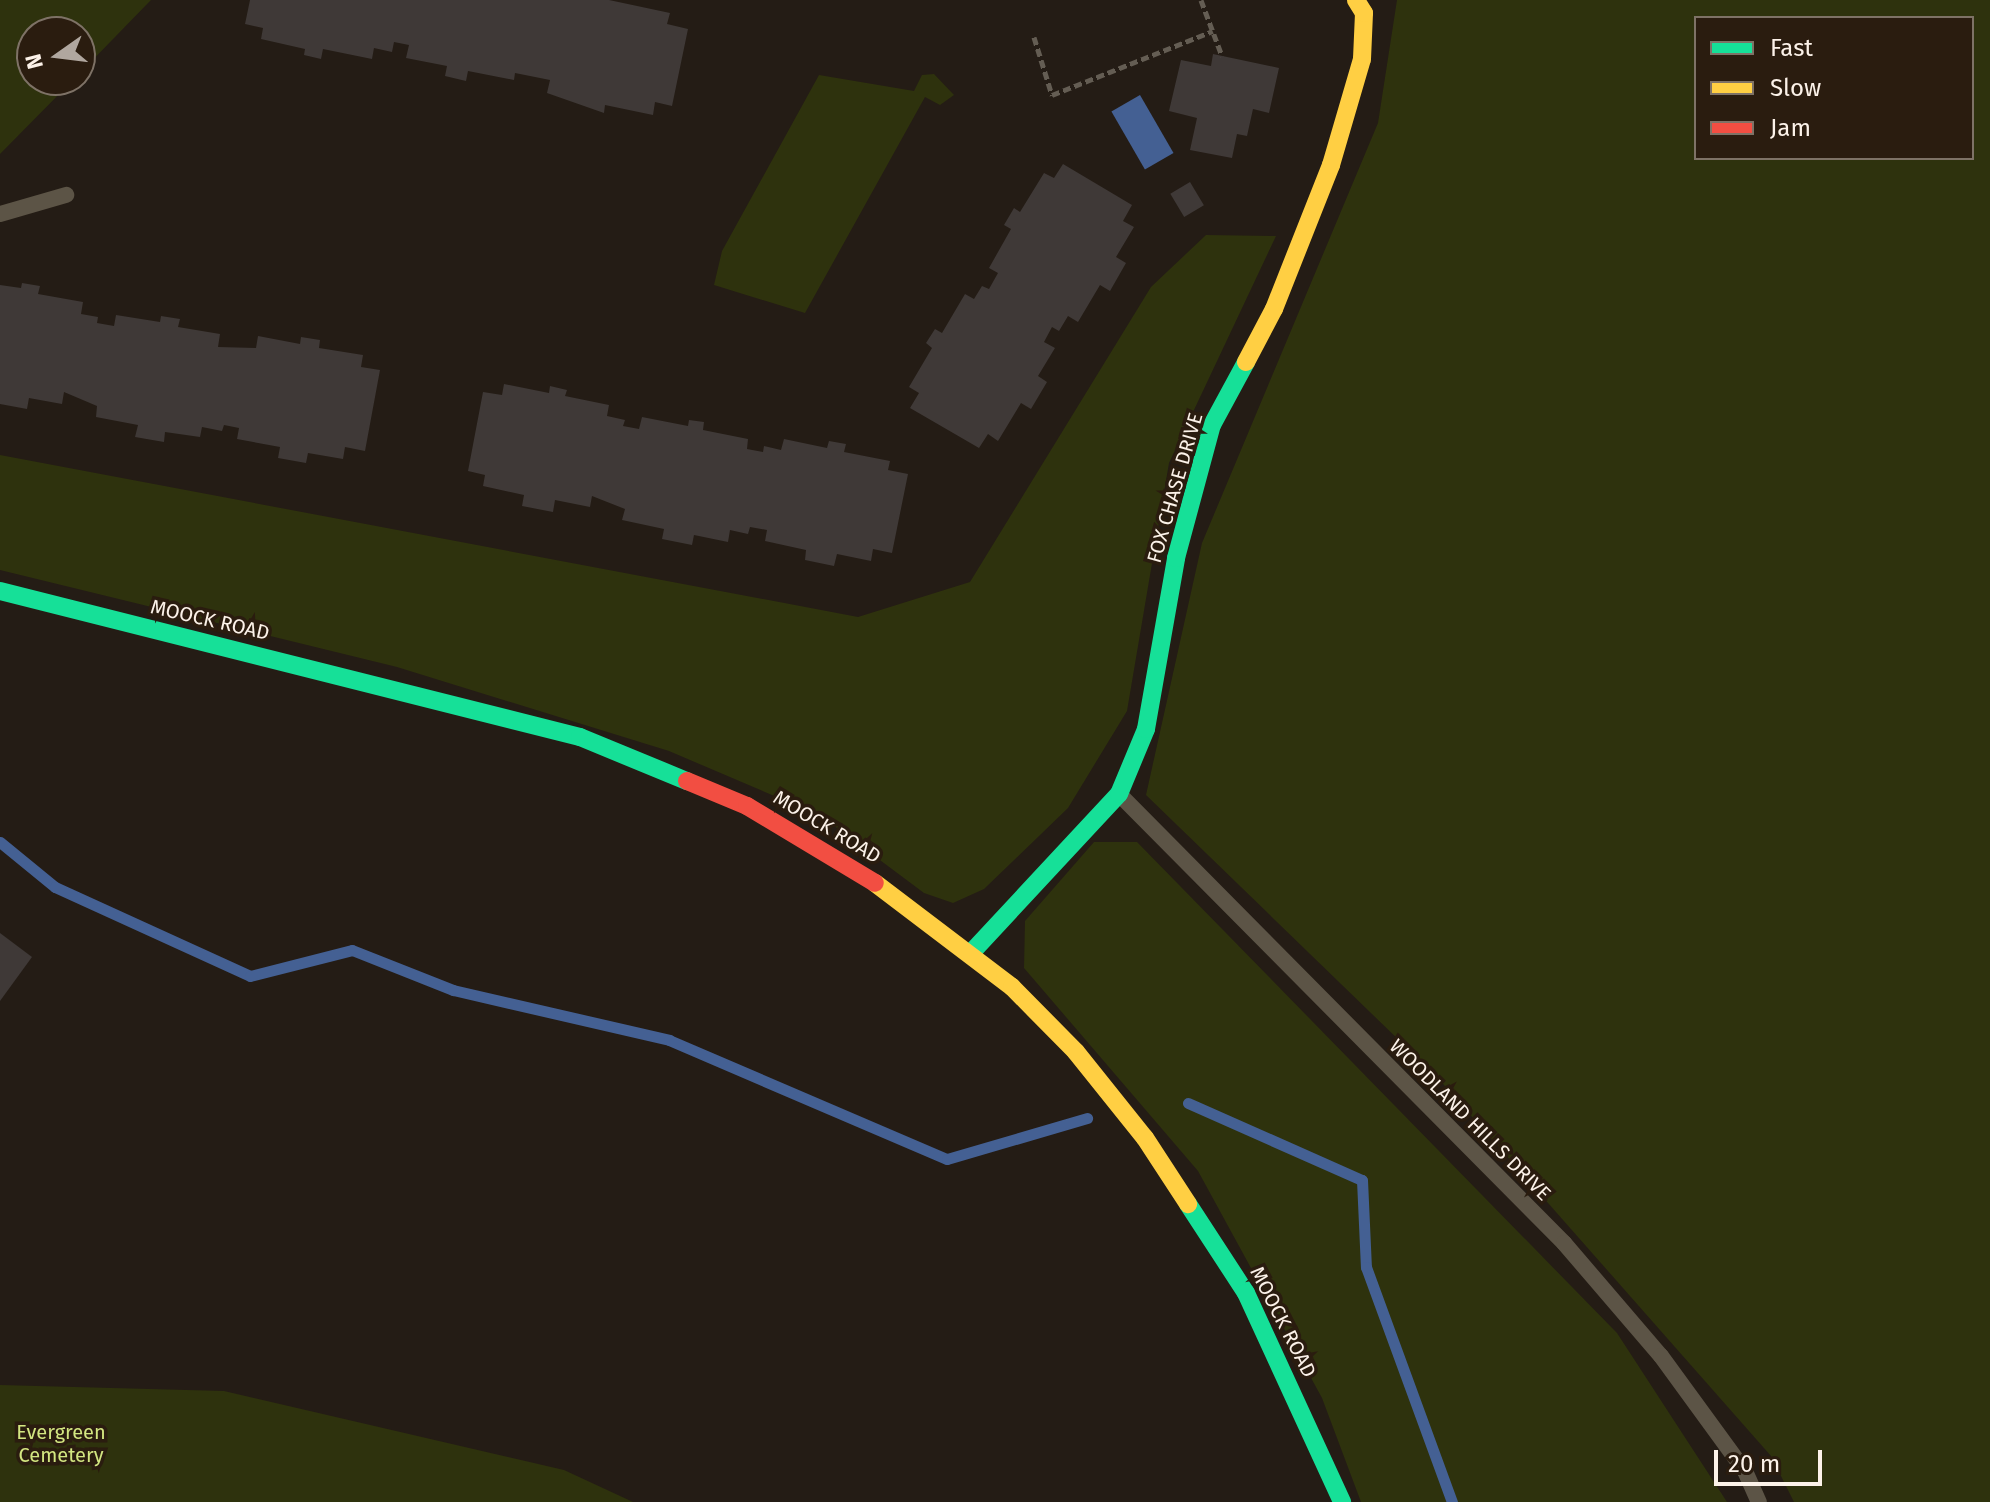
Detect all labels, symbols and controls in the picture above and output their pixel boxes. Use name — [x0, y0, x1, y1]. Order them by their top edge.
north arrow — [16, 16, 96, 96]
legend — [1694, 16, 1974, 160]
text: Fast — [1770, 34, 1813, 62]
text: N — [19, 51, 49, 72]
text: Slow — [1770, 74, 1821, 102]
text: Jam — [1770, 114, 1811, 142]
street label: FOX CHASE DRIVE — [1142, 410, 1208, 566]
street label: MOOCK ROAD — [148, 595, 272, 645]
street label: MOOCK ROAD — [769, 785, 885, 869]
street label: WOODLAND HILLS DRIVE — [1384, 1034, 1556, 1206]
street label: MOOCK ROAD — [1245, 1263, 1321, 1381]
park label: Evergreen Cemetery — [16, 1421, 106, 1468]
scale bar — [1718, 1434, 1826, 1484]
text: 20 m — [1728, 1450, 1780, 1478]

